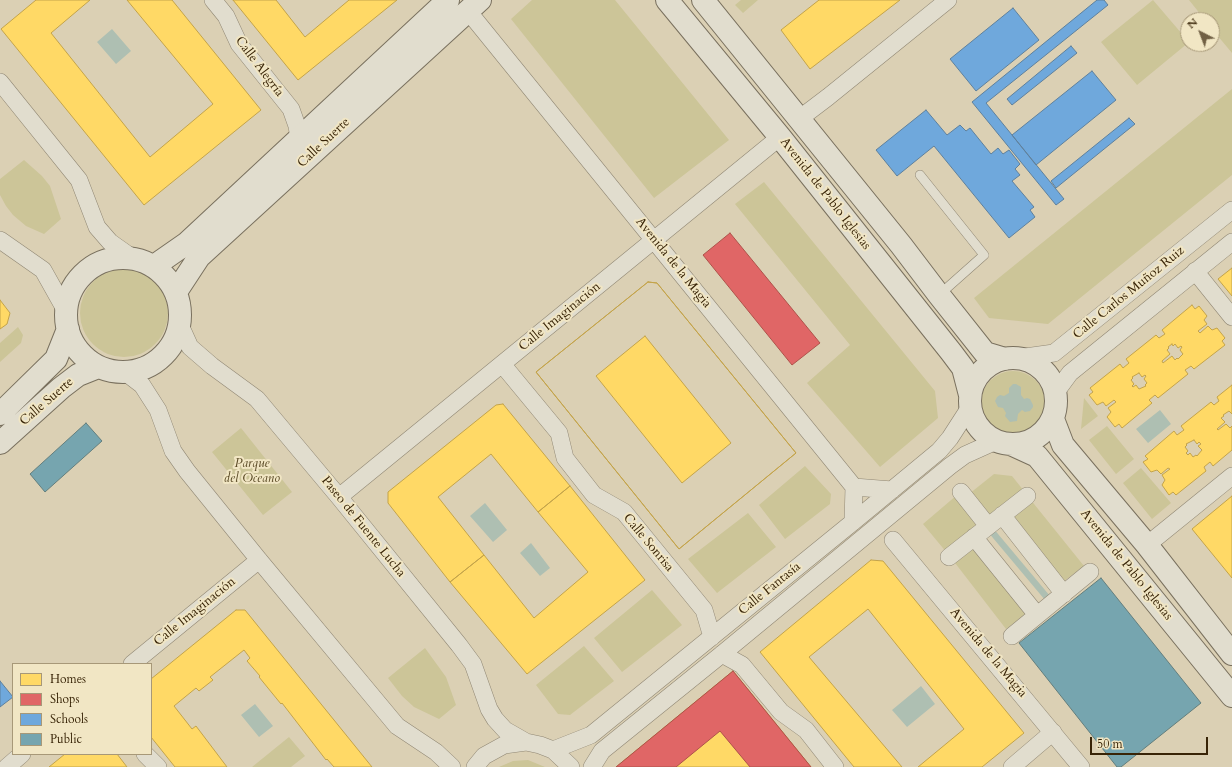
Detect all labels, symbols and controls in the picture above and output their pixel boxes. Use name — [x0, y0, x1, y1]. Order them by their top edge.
north arrow — [1180, 12, 1220, 52]
text: N — [1184, 15, 1201, 32]
street label: Calle Alegría — [231, 34, 287, 100]
street label: Calle Suerte — [295, 115, 353, 171]
street label: Avenida de Pablo Iglesias — [776, 135, 874, 253]
street label: Avenida de la Magia — [632, 215, 714, 311]
street label: Calle Carlos Muñoz Ruiz — [1070, 243, 1188, 343]
street label: Calle Imaginación — [516, 279, 604, 355]
street label: Calle Suerte — [17, 375, 77, 429]
park label: Parque del Oceano — [224, 456, 280, 487]
street label: Paseo de Fuente Lucha — [317, 473, 409, 581]
street label: Avenida de Pablo Iglesias — [1076, 506, 1176, 624]
street label: Calle Sonrisa — [619, 511, 677, 575]
street label: Calle Fantasía — [736, 559, 804, 619]
street label: Calle Imaginación — [151, 574, 239, 650]
street label: Avenida de la Magia — [946, 605, 1030, 701]
legend — [12, 663, 152, 755]
text: Homes — [50, 671, 86, 687]
text: Shops — [50, 691, 79, 707]
text: Schools — [50, 711, 88, 727]
scale bar — [1092, 729, 1210, 755]
text: Public — [50, 731, 82, 747]
text: 50 m — [1097, 736, 1123, 752]

